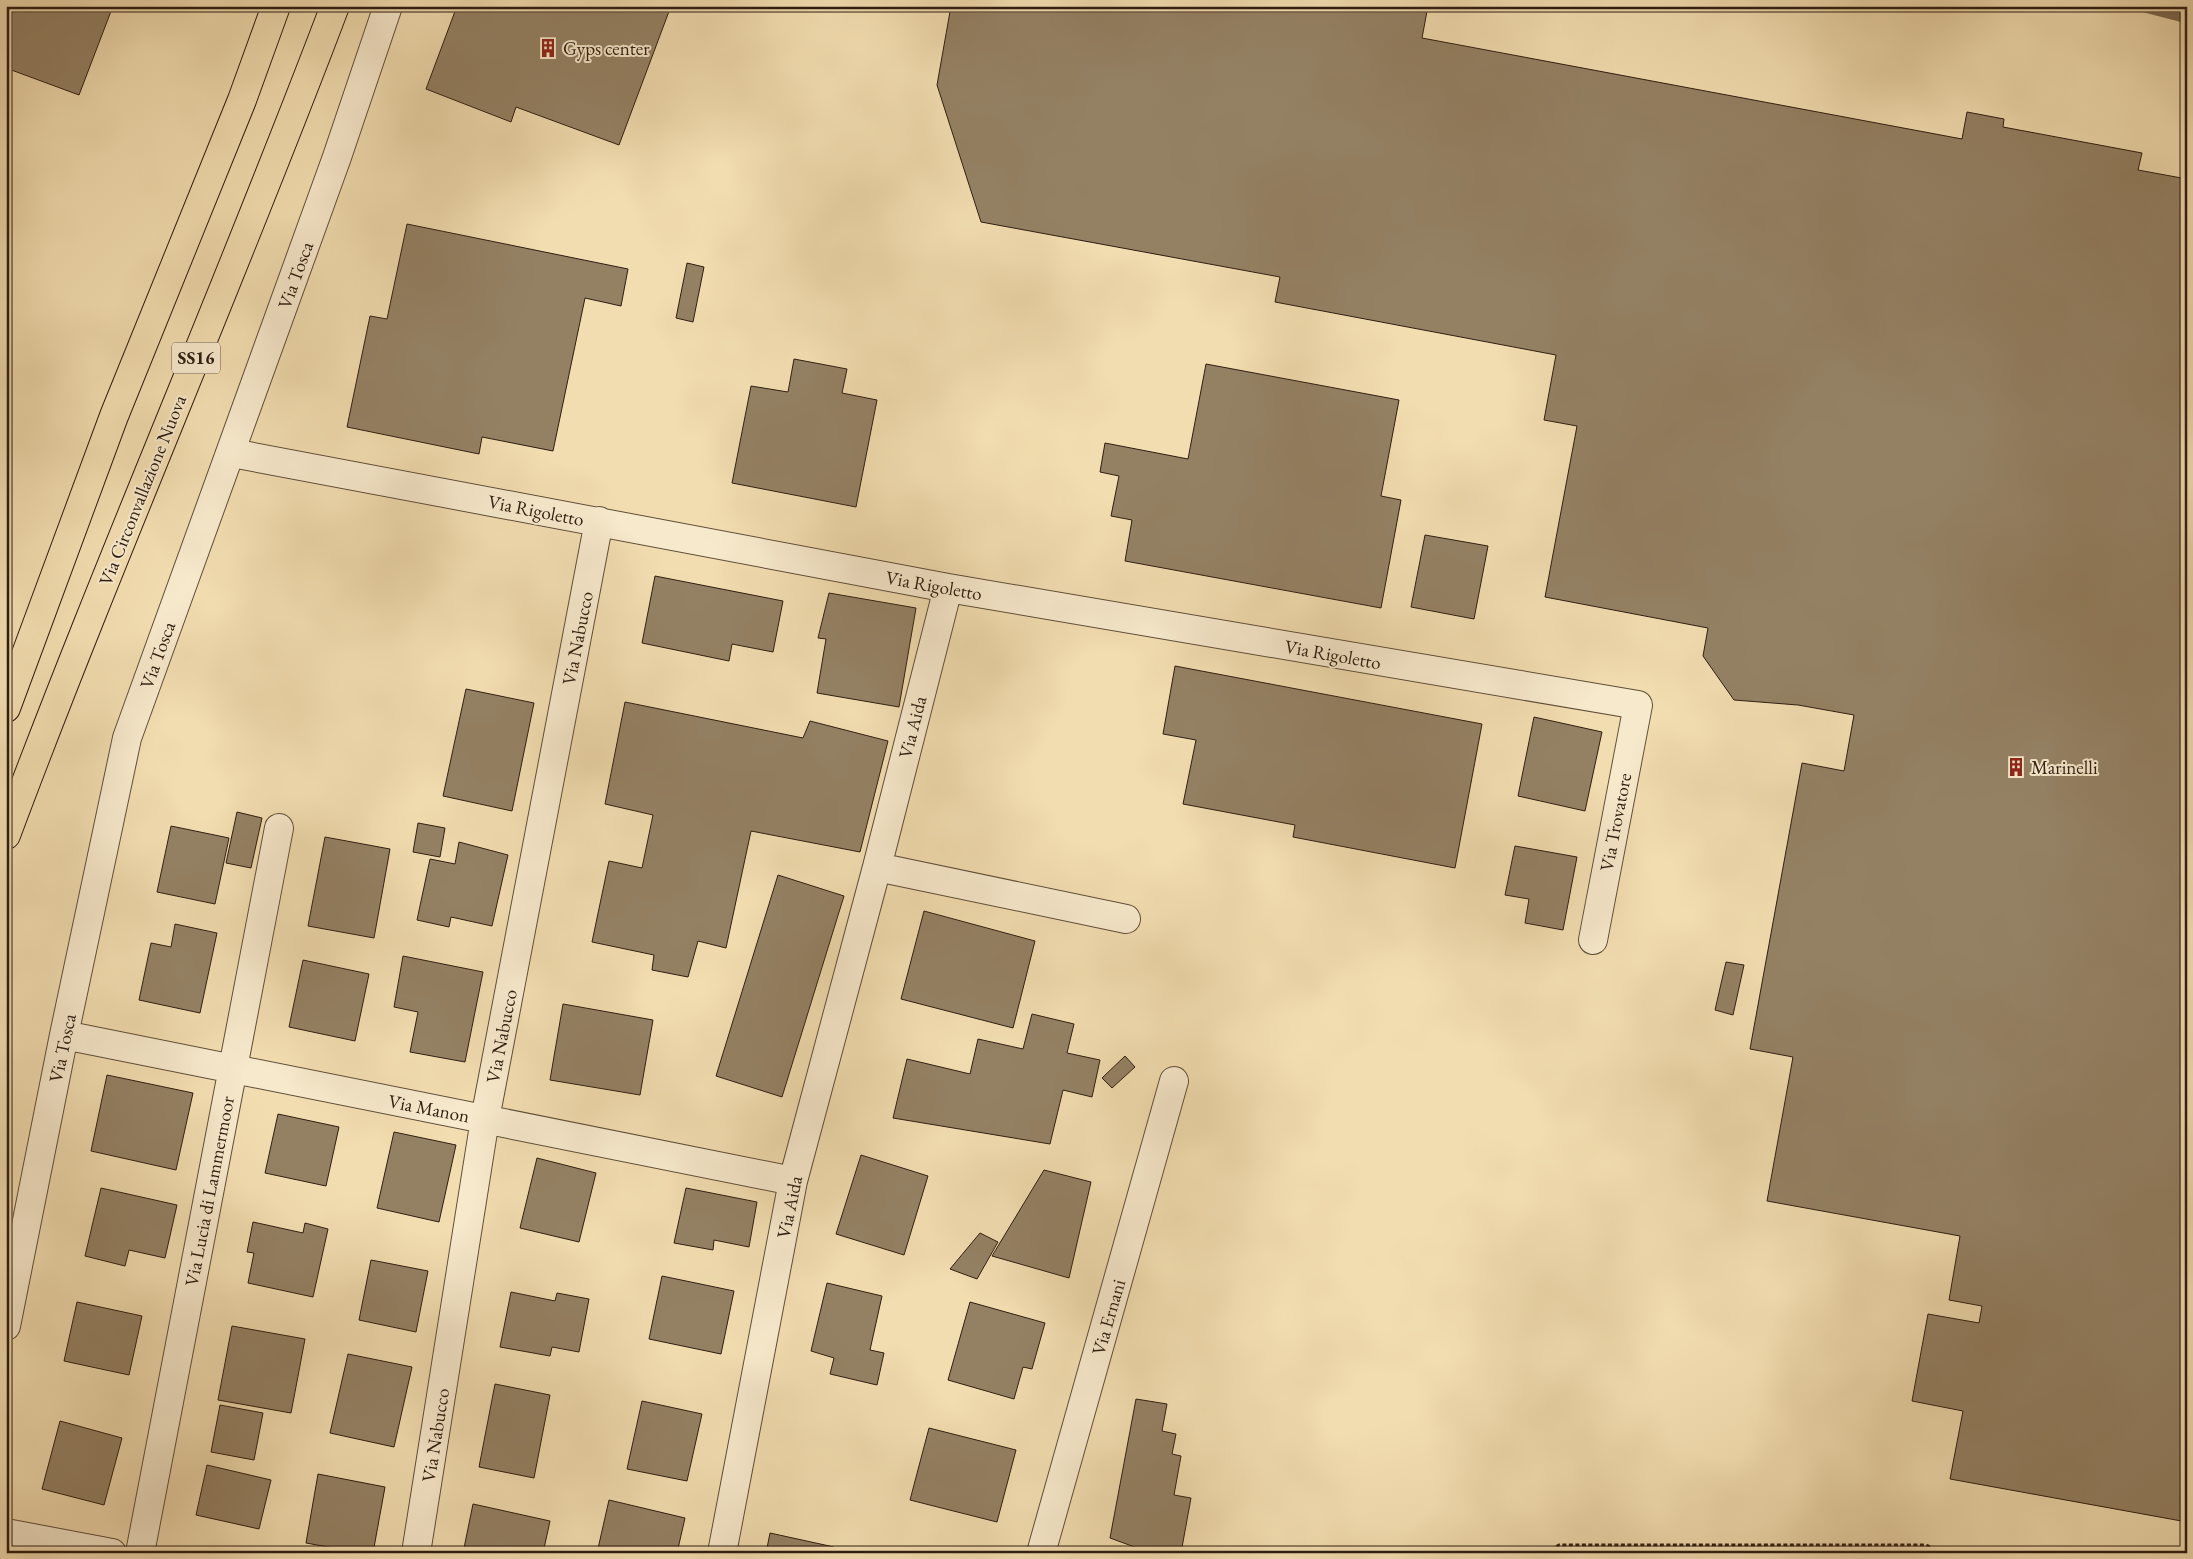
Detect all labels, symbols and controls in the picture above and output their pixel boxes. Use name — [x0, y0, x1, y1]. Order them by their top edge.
place label: Gyps center — [563, 36, 650, 61]
building icon: Gyps center — [537, 37, 559, 59]
street label: Via Tosca — [272, 238, 319, 312]
road number: SS16 — [172, 342, 220, 373]
street label: Via Circonvallazione Nuova — [93, 391, 192, 589]
street label: Via Rigoletto — [486, 489, 586, 532]
street label: Via Rigoletto — [884, 565, 984, 606]
street label: Via Nabucco — [556, 589, 599, 687]
street label: Via Tosca — [134, 618, 181, 692]
street label: Via Rigoletto — [1283, 634, 1383, 675]
street label: Via Aida — [893, 693, 932, 761]
place label: Marinelli — [2031, 755, 2098, 780]
building icon: Marinelli — [2005, 756, 2027, 778]
street label: Via Trovatore — [1594, 771, 1637, 873]
street label: Via Nabucco — [480, 987, 523, 1085]
street label: Via Tosca — [43, 1011, 82, 1085]
street label: Via Manon — [386, 1088, 472, 1129]
street label: Via Lucia di Lammermoor — [179, 1093, 240, 1288]
street label: Via Aida — [771, 1173, 808, 1241]
street label: Via Ernani — [1086, 1276, 1131, 1358]
street label: Via Nabucco — [416, 1386, 455, 1484]

